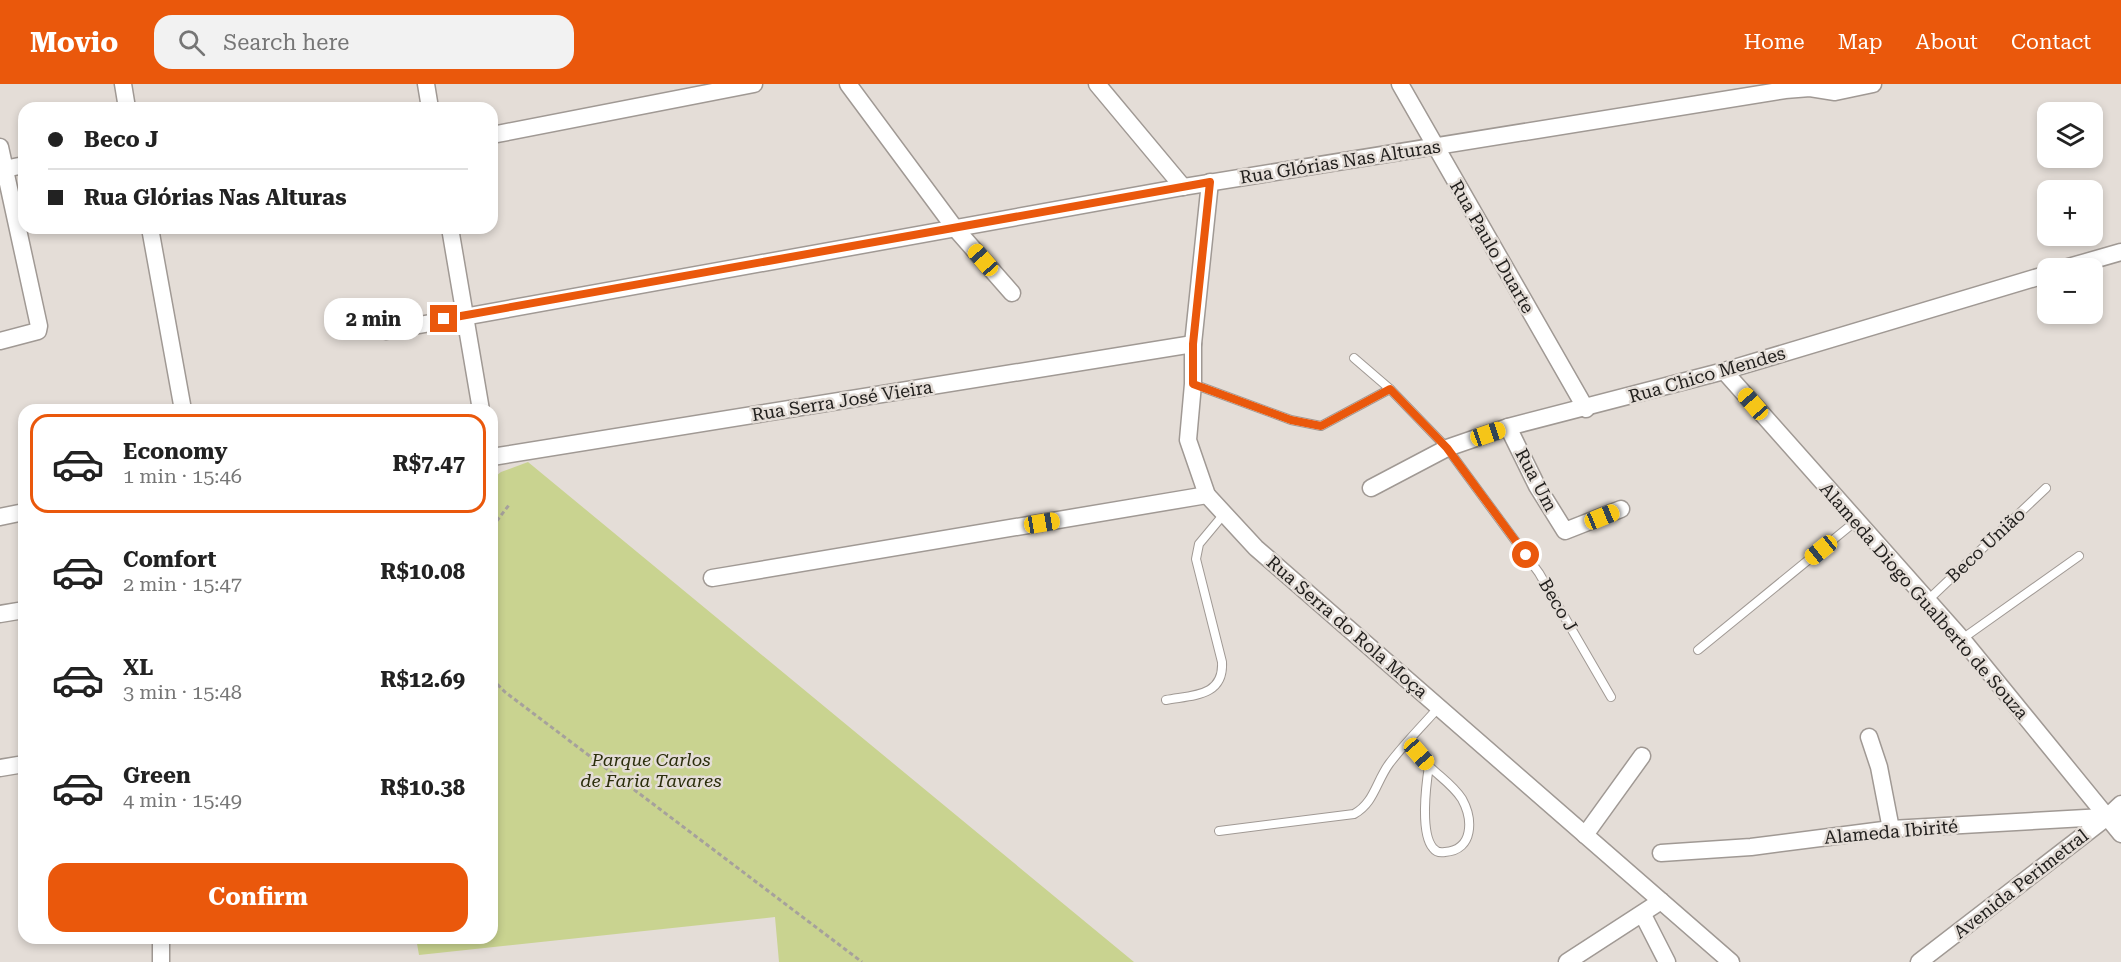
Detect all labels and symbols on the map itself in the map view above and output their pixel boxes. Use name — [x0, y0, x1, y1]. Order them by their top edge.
street label: Rua Glórias Nas Alturas — [1238, 135, 1442, 188]
street label: Rua Paulo Duarte — [1446, 177, 1539, 317]
car — [964, 241, 1002, 279]
callout: 2 min — [324, 298, 423, 340]
route end — [430, 305, 457, 332]
street label: Rua Chico Mendes — [1626, 342, 1788, 407]
street label: Rua Serra José Vieira — [750, 376, 934, 425]
car — [1734, 385, 1772, 423]
car — [1468, 420, 1508, 448]
street label: Rua Um — [1511, 445, 1562, 515]
street label: Alameda Diogo Gualberto de Souza — [1816, 478, 2033, 723]
car — [1582, 502, 1622, 532]
street label: Beco União — [1942, 503, 2029, 586]
car — [1023, 511, 1061, 535]
car — [1801, 532, 1841, 568]
route start — [1512, 541, 1539, 568]
street label: Rua Serra do Rola Moça — [1263, 551, 1432, 702]
street label: Beco J — [1535, 574, 1582, 635]
car — [1400, 735, 1438, 773]
park label: Parque Carlos de Faria Tavares — [580, 749, 722, 791]
street label: Alameda Ibirité — [1823, 815, 1959, 848]
street label: Avenida Perimetral — [1949, 824, 2092, 943]

